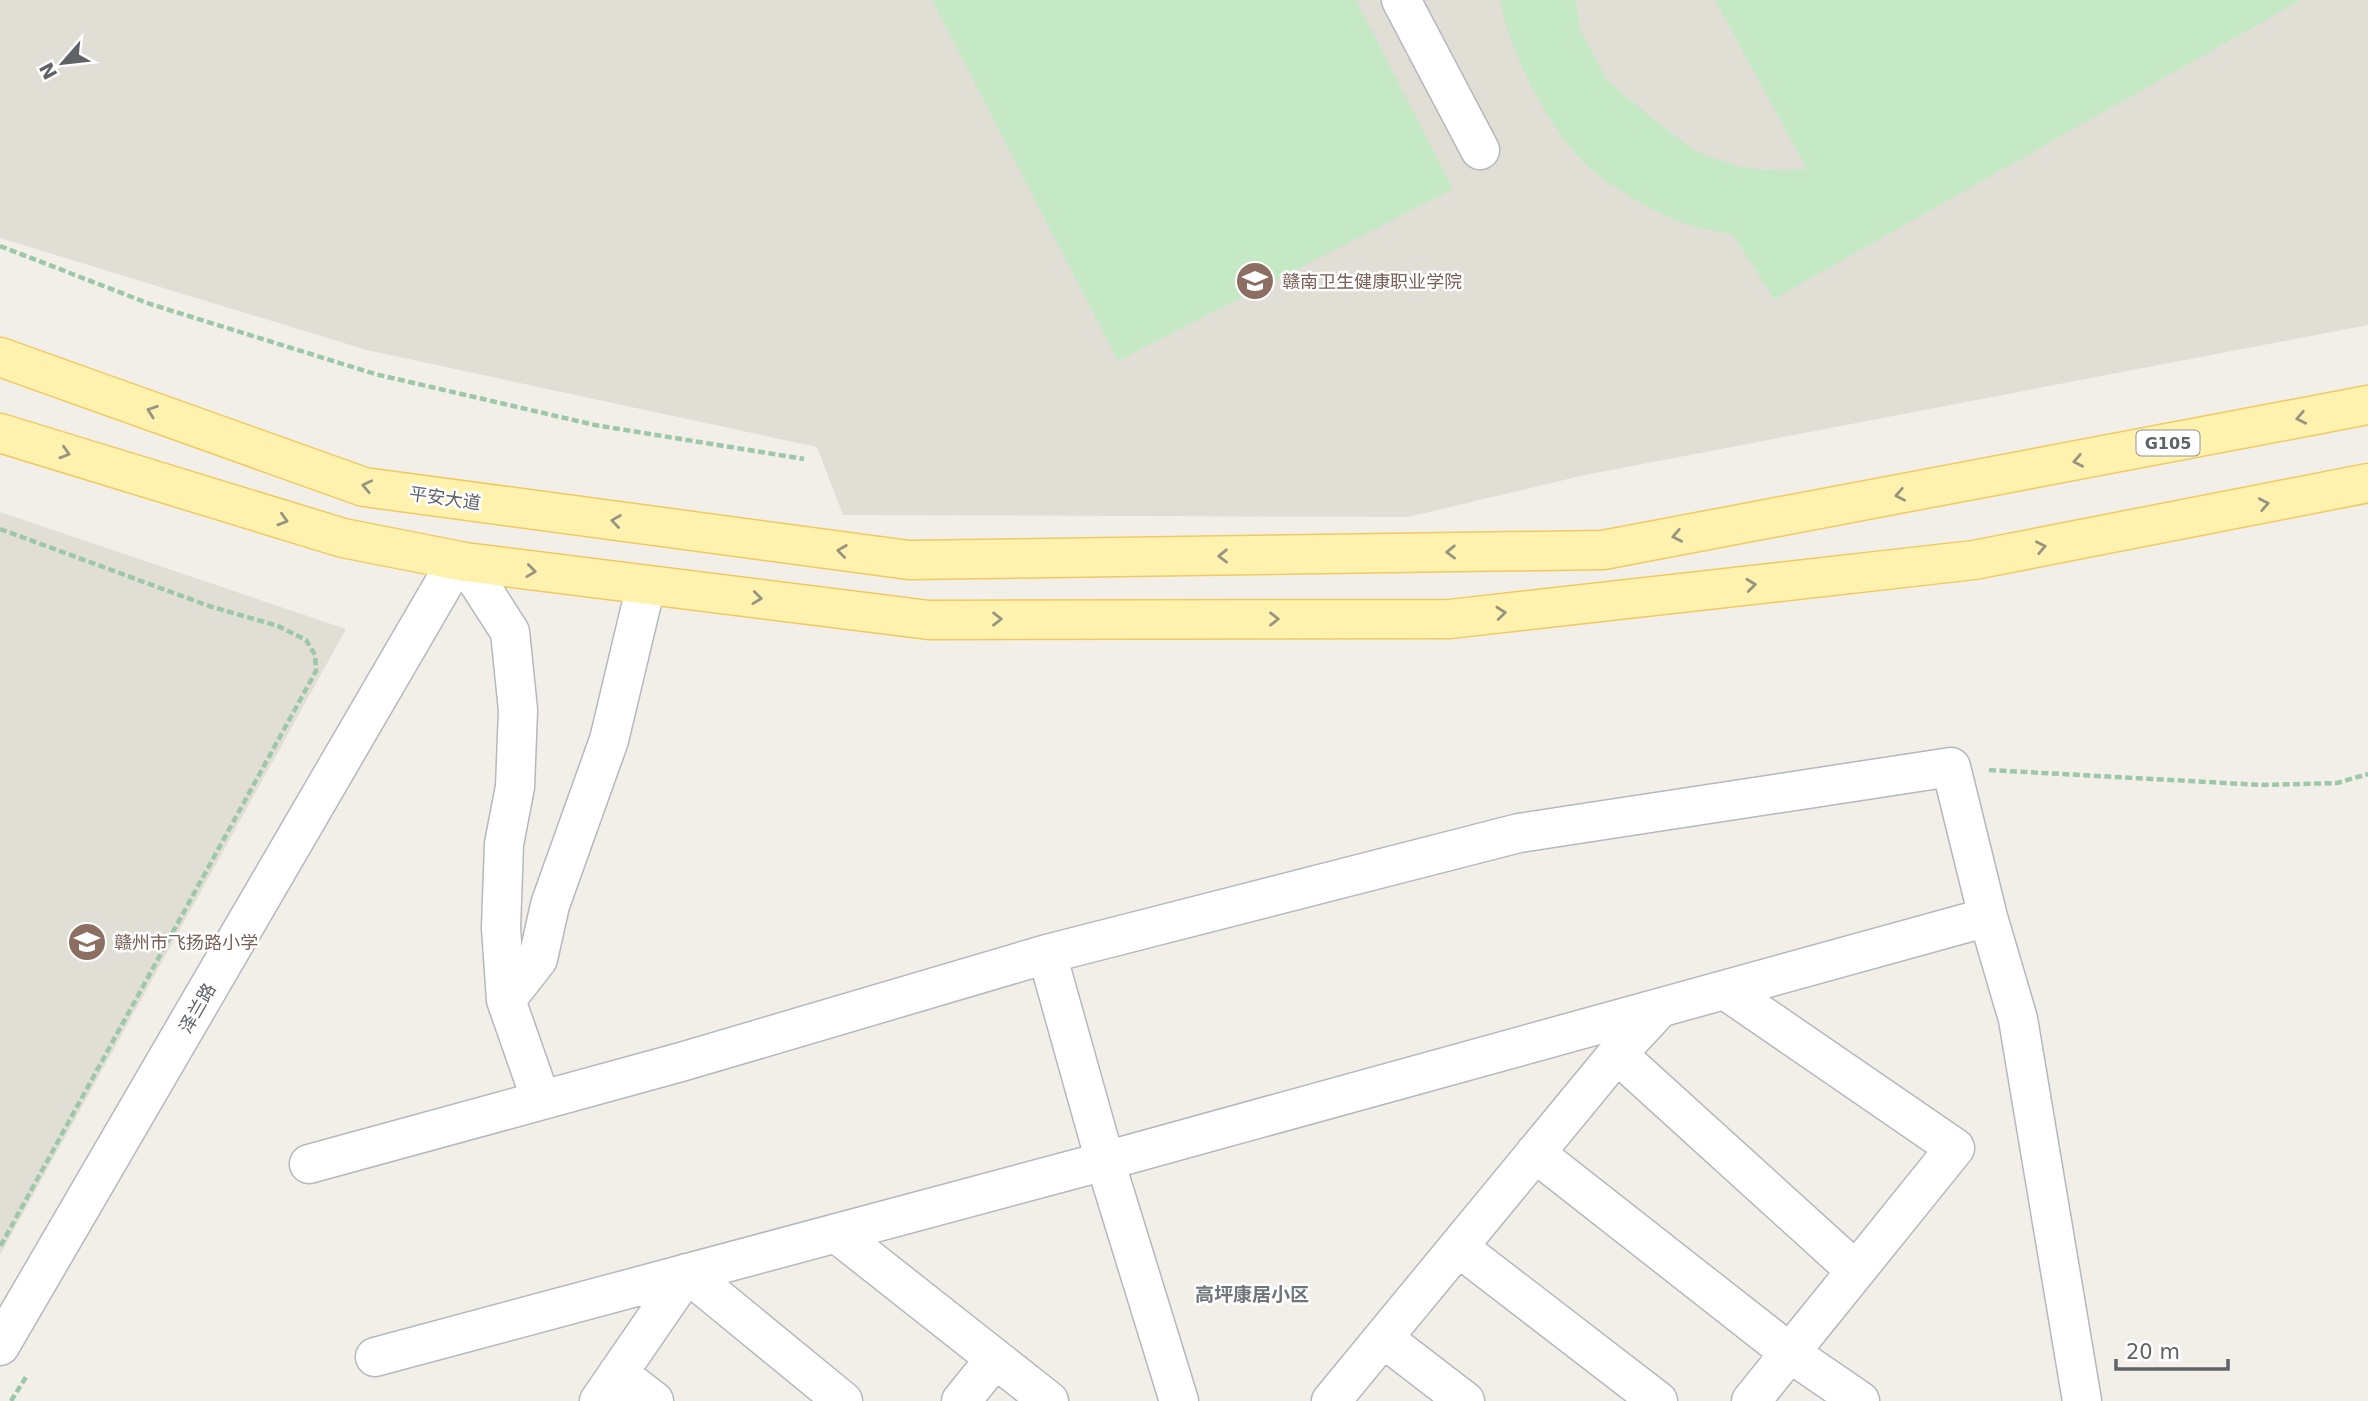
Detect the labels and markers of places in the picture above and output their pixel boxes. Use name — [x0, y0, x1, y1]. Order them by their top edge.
school or university icon: 赣南卫生健康职业学院 — [1234, 260, 1276, 302]
place label: 赣南卫生健康职业学院 — [1282, 271, 1462, 292]
school or university icon: 赣州市飞扬路小学 — [66, 921, 108, 963]
place label: 赣州市飞扬路小学 — [114, 932, 258, 953]

